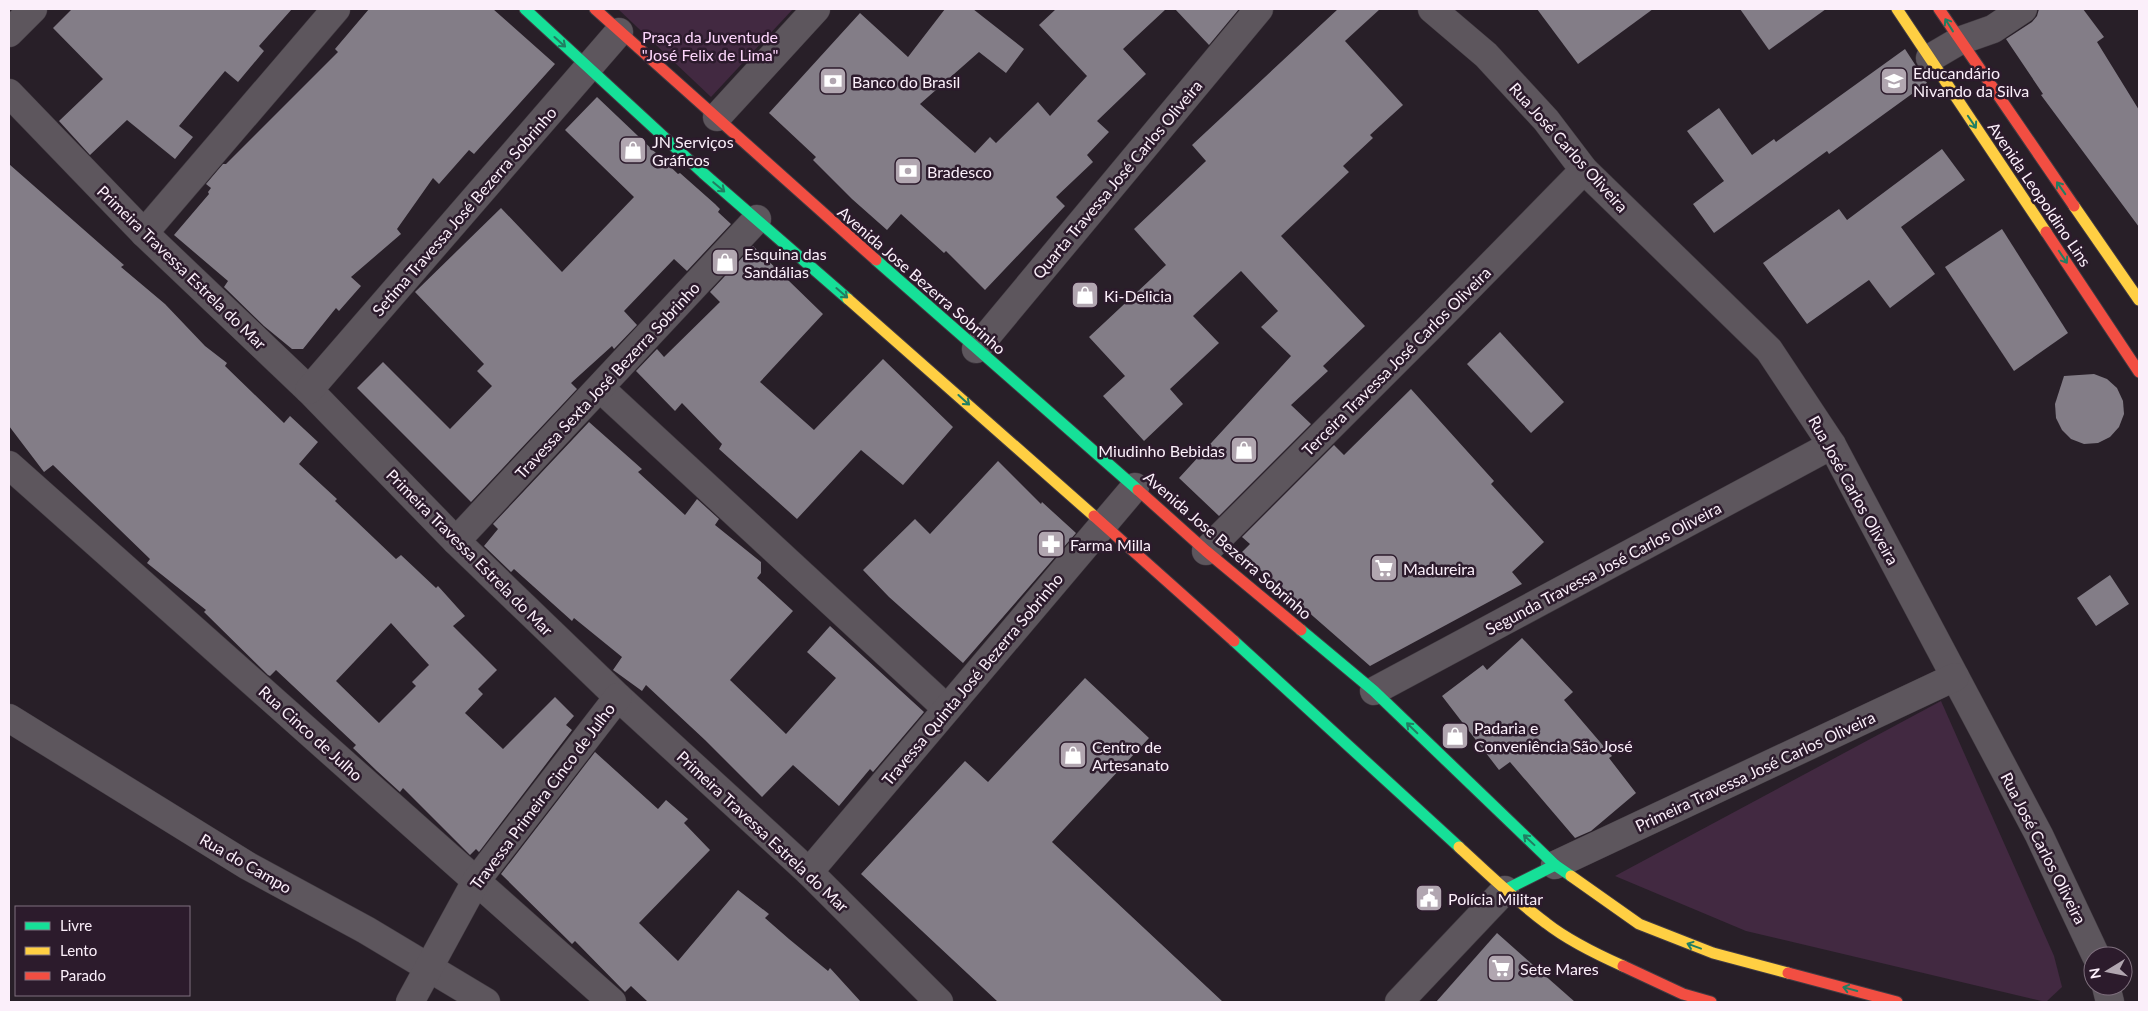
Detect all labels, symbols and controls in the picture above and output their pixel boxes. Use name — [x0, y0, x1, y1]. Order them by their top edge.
one-way arrow — [1944, 19, 1954, 33]
park label: Praça da Juventude "José Felix de Lima" — [642, 27, 778, 64]
one-way arrow — [554, 36, 567, 48]
place label: Educandário Nivando da Silva — [1913, 63, 2029, 100]
bank icon: Banco do Brasil — [818, 66, 848, 96]
school or university icon: Educandário Nivando da Silva — [1879, 66, 1909, 96]
place label: Banco do Brasil — [852, 72, 960, 91]
street label: Quarta Travessa José Carlos Oliveira — [1028, 76, 1206, 282]
street label: Rua José Carlos Oliveira — [1506, 78, 1632, 216]
street label: Setima Travessa José Bezerra Sobrinho — [368, 103, 560, 319]
one-way arrow — [1967, 115, 1977, 129]
street label: Avenida Leopoldino Lins — [1985, 118, 2096, 270]
place label: JN Serviços Gráficos — [652, 132, 734, 169]
shop icon: JN Serviços Gráficos — [618, 135, 648, 165]
bank icon: Bradesco — [893, 156, 923, 186]
place label: Bradesco — [927, 162, 992, 181]
street label: Primeira Travessa Estrela do Mar — [94, 181, 271, 353]
one-way arrow — [712, 181, 725, 192]
one-way arrow — [2056, 181, 2066, 195]
street label: Avenida Jose Bezerra Sobrinho — [834, 202, 1010, 358]
place label: Esquina das Sandálias — [744, 244, 827, 281]
shop icon: Esquina das Sandálias — [710, 247, 740, 277]
one-way arrow — [2058, 250, 2068, 264]
street label: Terceira Travessa José Carlos Oliveira — [1298, 263, 1494, 459]
street label: Travessa Sexta José Bezerra Sobrinho — [511, 278, 703, 482]
shop icon: Ki-Delicia — [1070, 280, 1100, 310]
place label: Ki-Delicia — [1104, 286, 1172, 305]
one-way arrow — [835, 287, 848, 298]
one-way arrow — [958, 394, 971, 406]
street label: Rua José Carlos Oliveira — [1805, 412, 1903, 568]
shop icon: Miudinho Bebidas — [1229, 435, 1259, 465]
place label: Miudinho Bebidas — [1098, 441, 1225, 460]
street label: Primeira Travessa Estrela do Mar — [383, 465, 557, 639]
street label: Avenida Jose Bezerra Sobrinho — [1140, 467, 1316, 623]
street label: Segunda Travessa José Carlos Oliveira — [1482, 498, 1724, 638]
pharmacy icon: Farma Milla — [1036, 529, 1066, 559]
place label: Farma Milla — [1070, 535, 1151, 554]
supermarket icon: Madureira — [1369, 553, 1399, 583]
place label: Madureira — [1403, 559, 1475, 578]
street label: Travessa Quinta José Bezerra Sobrinho — [878, 569, 1066, 789]
street label: Rua Cinco de Julho — [255, 681, 367, 785]
street label: Travessa Primeira Cinco de Julho — [466, 699, 618, 893]
street label: Primeira Travessa José Carlos Oliveira — [1632, 707, 1878, 835]
place label: Padaria e Conveniência São José — [1474, 718, 1633, 755]
shop icon: Padaria e Conveniência São José — [1440, 721, 1470, 751]
one-way arrow — [1405, 722, 1418, 734]
place label: Centro de Artesanato — [1092, 737, 1169, 774]
shop icon: Centro de Artesanato — [1058, 740, 1088, 770]
street label: Primeira Travessa Estrela do Mar — [673, 746, 853, 916]
street label: Rua José Carlos Oliveira — [1997, 769, 2091, 927]
street label: Rua do Campo — [197, 829, 295, 897]
one-way arrow — [1523, 834, 1535, 846]
public building icon: Polícia Militar — [1414, 883, 1444, 913]
place label: Polícia Militar — [1448, 889, 1543, 908]
legend — [15, 906, 190, 996]
text: Livre — [60, 916, 92, 934]
text: Lento — [60, 941, 97, 959]
one-way arrow — [1686, 941, 1702, 950]
north arrow — [2083, 946, 2133, 996]
supermarket icon: Sete Mares — [1486, 953, 1516, 983]
place label: Sete Mares — [1520, 959, 1599, 978]
text: Parado — [60, 966, 106, 984]
text: N — [2085, 967, 2104, 980]
one-way arrow — [1843, 984, 1859, 993]

